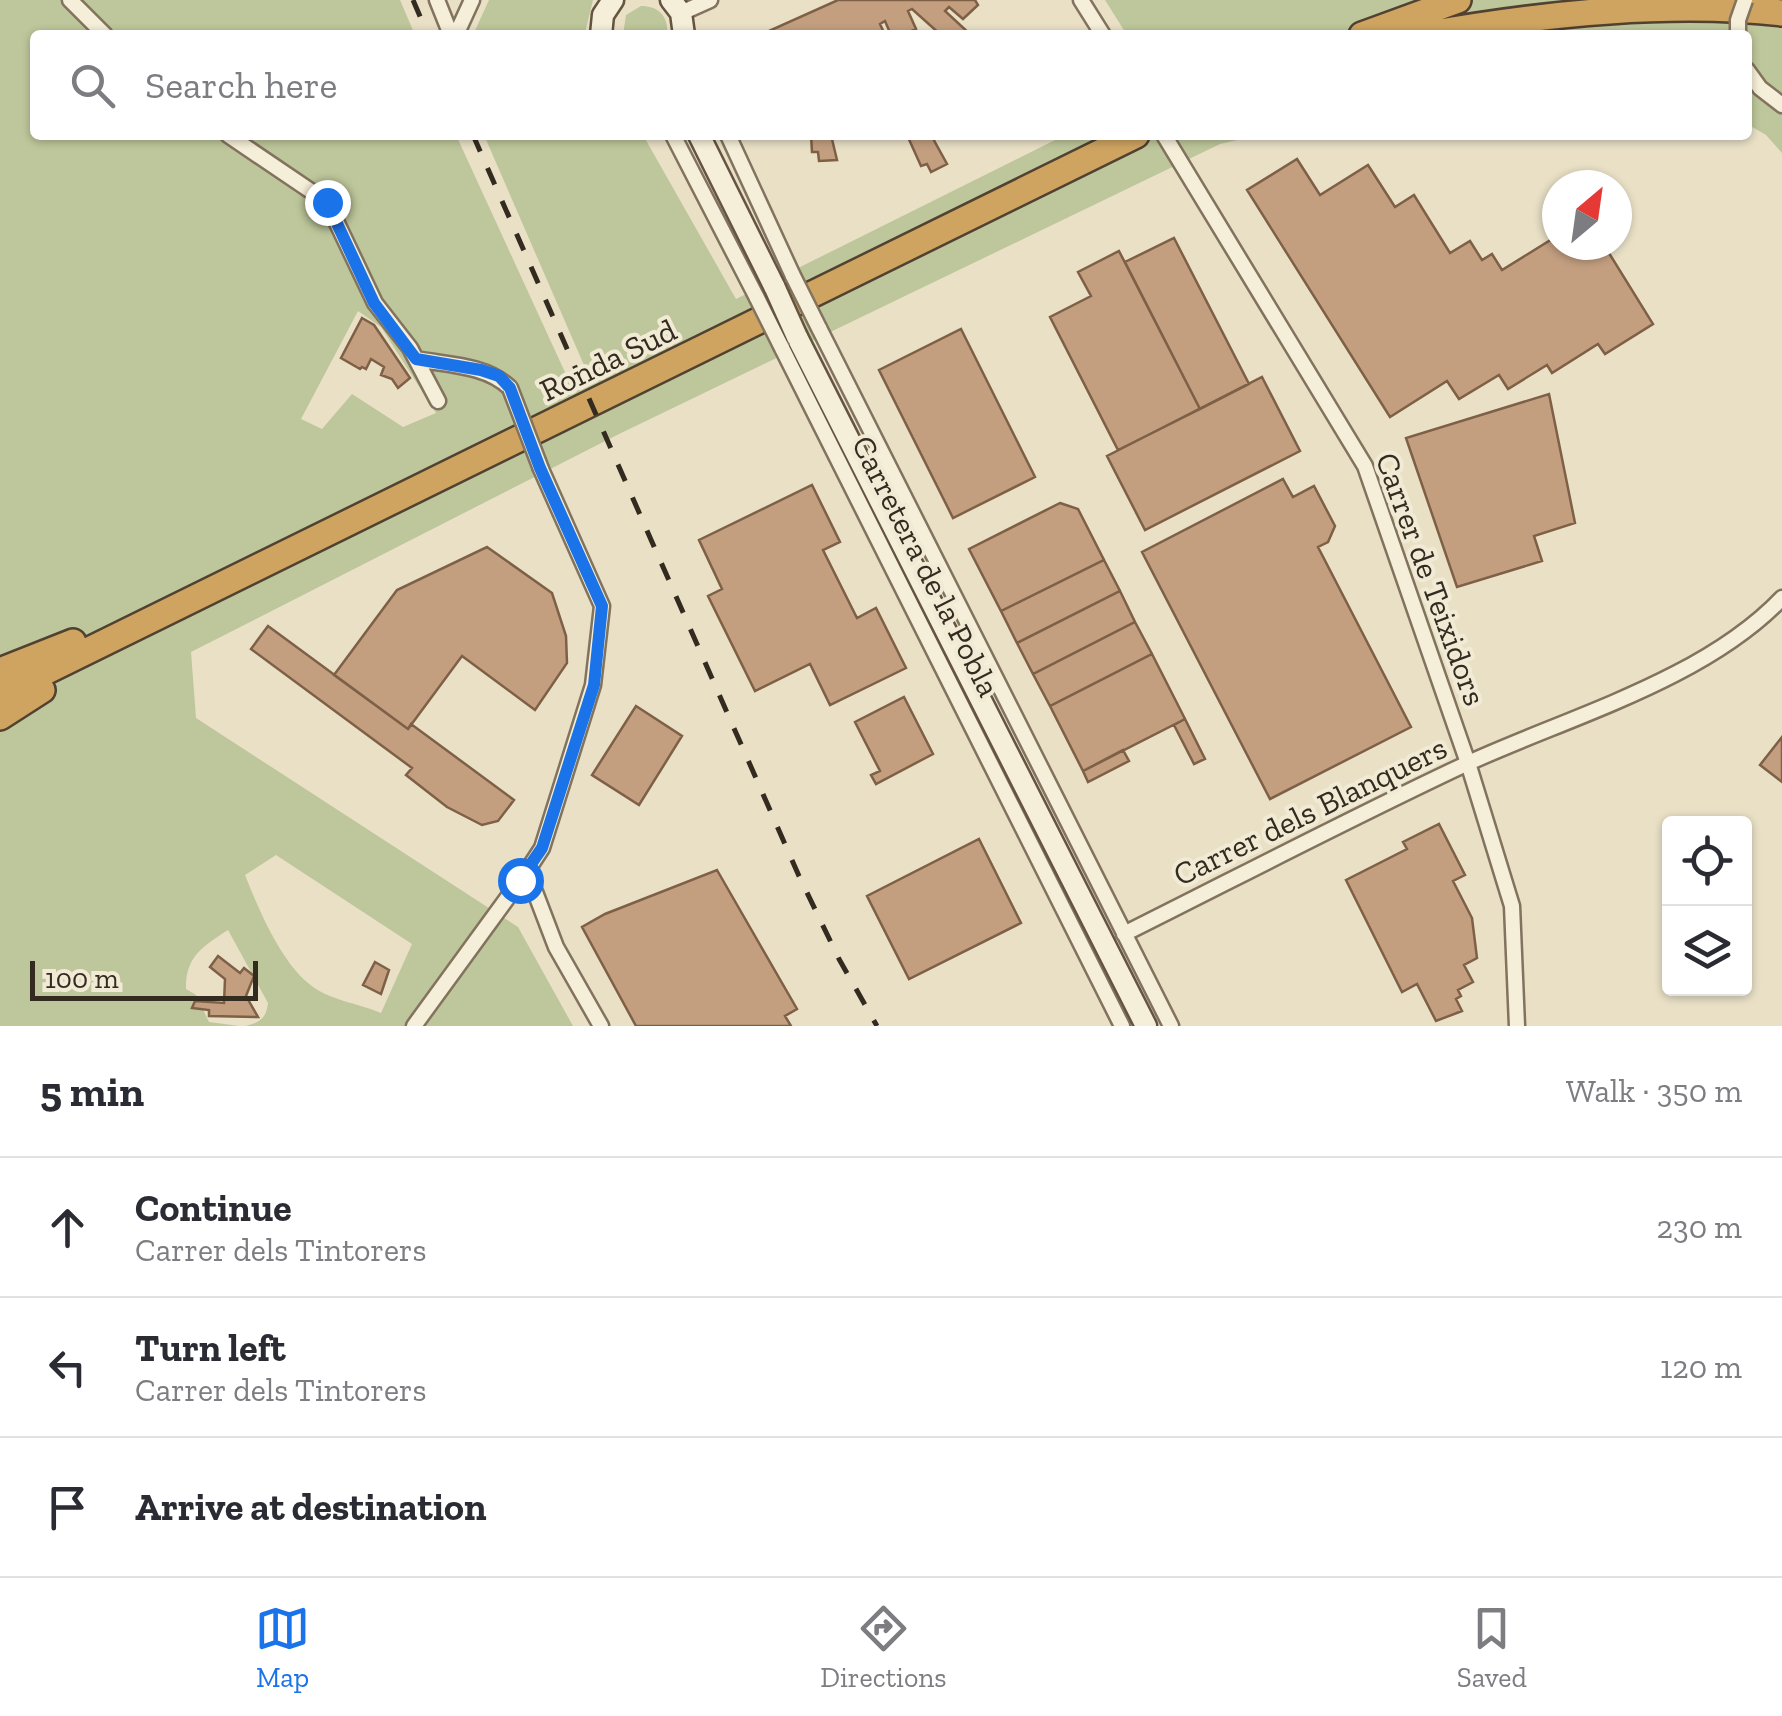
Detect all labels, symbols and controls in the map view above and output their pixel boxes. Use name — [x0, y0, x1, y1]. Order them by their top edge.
search box — [30, 30, 1752, 140]
icon: search — [65, 58, 120, 113]
text: Search here — [145, 62, 337, 108]
north arrow — [1542, 170, 1632, 260]
route end — [305, 180, 351, 226]
street label: Ronda Sud — [534, 311, 683, 409]
street label: Carretera de la Pobla — [844, 429, 1008, 703]
street label: Carrer de Teixidors — [1368, 447, 1494, 711]
street label: Carrer dels Blanquers — [1167, 728, 1453, 894]
map controls — [1662, 816, 1752, 996]
button: locate — [1662, 816, 1752, 906]
route start — [498, 858, 544, 904]
button: layers — [1662, 906, 1752, 996]
scale bar — [30, 956, 258, 1000]
text: 100 m — [45, 962, 119, 995]
text: 5 min — [40, 1066, 144, 1117]
text: Walk · 350 m — [1566, 1072, 1742, 1110]
text: Continue — [135, 1185, 292, 1231]
icon: ahead — [40, 1200, 95, 1255]
text: 230 m — [1657, 1208, 1742, 1246]
text: Carrer dels Tintorers — [135, 1231, 426, 1269]
text: Turn left — [135, 1325, 286, 1371]
icon: left — [40, 1340, 95, 1395]
text: 120 m — [1660, 1348, 1742, 1386]
text: Carrer dels Tintorers — [135, 1371, 426, 1409]
icon: arrive — [40, 1480, 95, 1535]
text: Arrive at destination — [135, 1484, 486, 1530]
tab: Map — [255, 1601, 310, 1694]
tab: Directions — [820, 1601, 947, 1694]
tab: Saved — [1457, 1601, 1527, 1694]

